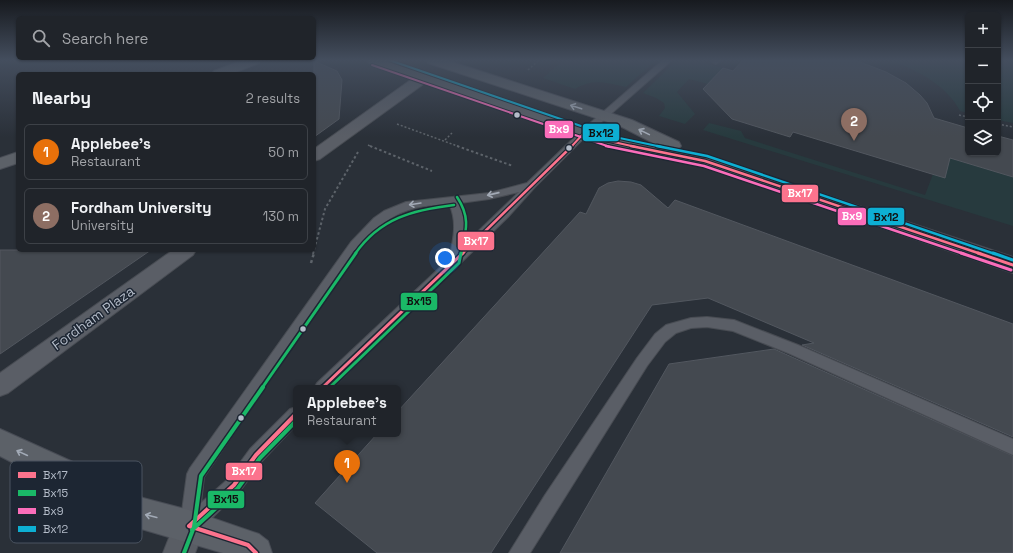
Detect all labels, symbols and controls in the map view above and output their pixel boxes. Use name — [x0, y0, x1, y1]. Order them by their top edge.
map controls — [965, 12, 1001, 156]
button: + — [965, 12, 1001, 48]
search box — [16, 16, 316, 60]
icon: search — [30, 27, 52, 49]
text: Search here — [62, 29, 148, 48]
button: − — [965, 48, 1001, 84]
button: locate — [965, 84, 1001, 120]
text: Nearby — [32, 87, 91, 109]
text: 2 results — [246, 90, 300, 107]
one-way arrow — [570, 103, 583, 110]
pin: 2 — [841, 108, 867, 141]
unlabelled marker — [512, 110, 522, 120]
line badge: Bx9 — [544, 120, 574, 139]
button: layers — [965, 120, 1001, 156]
text: Bx9 — [549, 122, 570, 136]
line badge: Bx12 — [582, 123, 620, 142]
text: Bx12 — [588, 126, 614, 140]
one-way arrow — [639, 128, 651, 135]
text: Applebee's — [71, 134, 151, 153]
unlabelled marker — [564, 143, 574, 153]
text: 1 — [43, 144, 49, 161]
text: 50 m — [268, 144, 299, 161]
text: Restaurant — [71, 153, 141, 170]
line badge: Bx17 — [781, 184, 819, 203]
text: Bx17 — [788, 186, 812, 200]
one-way arrow — [487, 191, 500, 199]
text: Fordham University — [71, 198, 212, 217]
one-way arrow — [409, 200, 422, 208]
line badge: Bx9 — [837, 207, 867, 226]
line badge: Bx12 — [867, 207, 905, 226]
text: 2 — [42, 208, 50, 225]
text: 130 m — [263, 208, 299, 225]
text: Bx9 — [842, 209, 863, 223]
text: Bx12 — [873, 210, 899, 224]
text: University — [71, 217, 134, 234]
line badge: Bx17 — [457, 231, 495, 251]
text: Bx17 — [464, 234, 488, 248]
your location — [435, 248, 455, 268]
street label: Fordham Plaza — [48, 282, 138, 354]
line badge: Bx15 — [400, 292, 438, 311]
text: Bx15 — [406, 294, 432, 308]
unlabelled marker — [298, 324, 308, 334]
popup — [293, 385, 401, 437]
text: Applebee's — [307, 393, 387, 412]
text: Restaurant — [307, 412, 377, 429]
unlabelled marker — [236, 413, 246, 423]
one-way arrow — [17, 449, 29, 456]
pin: 1 — [334, 450, 360, 483]
legend — [10, 461, 142, 543]
line badge: Bx17 — [225, 462, 263, 481]
text: Bx17 — [232, 464, 256, 478]
text: Bx17 — [43, 468, 68, 482]
text: Bx15 — [43, 486, 68, 500]
line badge: Bx15 — [207, 490, 245, 509]
text: Bx15 — [213, 492, 239, 506]
text: Bx9 — [43, 504, 64, 518]
one-way arrow — [145, 512, 158, 519]
text: Bx12 — [43, 522, 68, 536]

